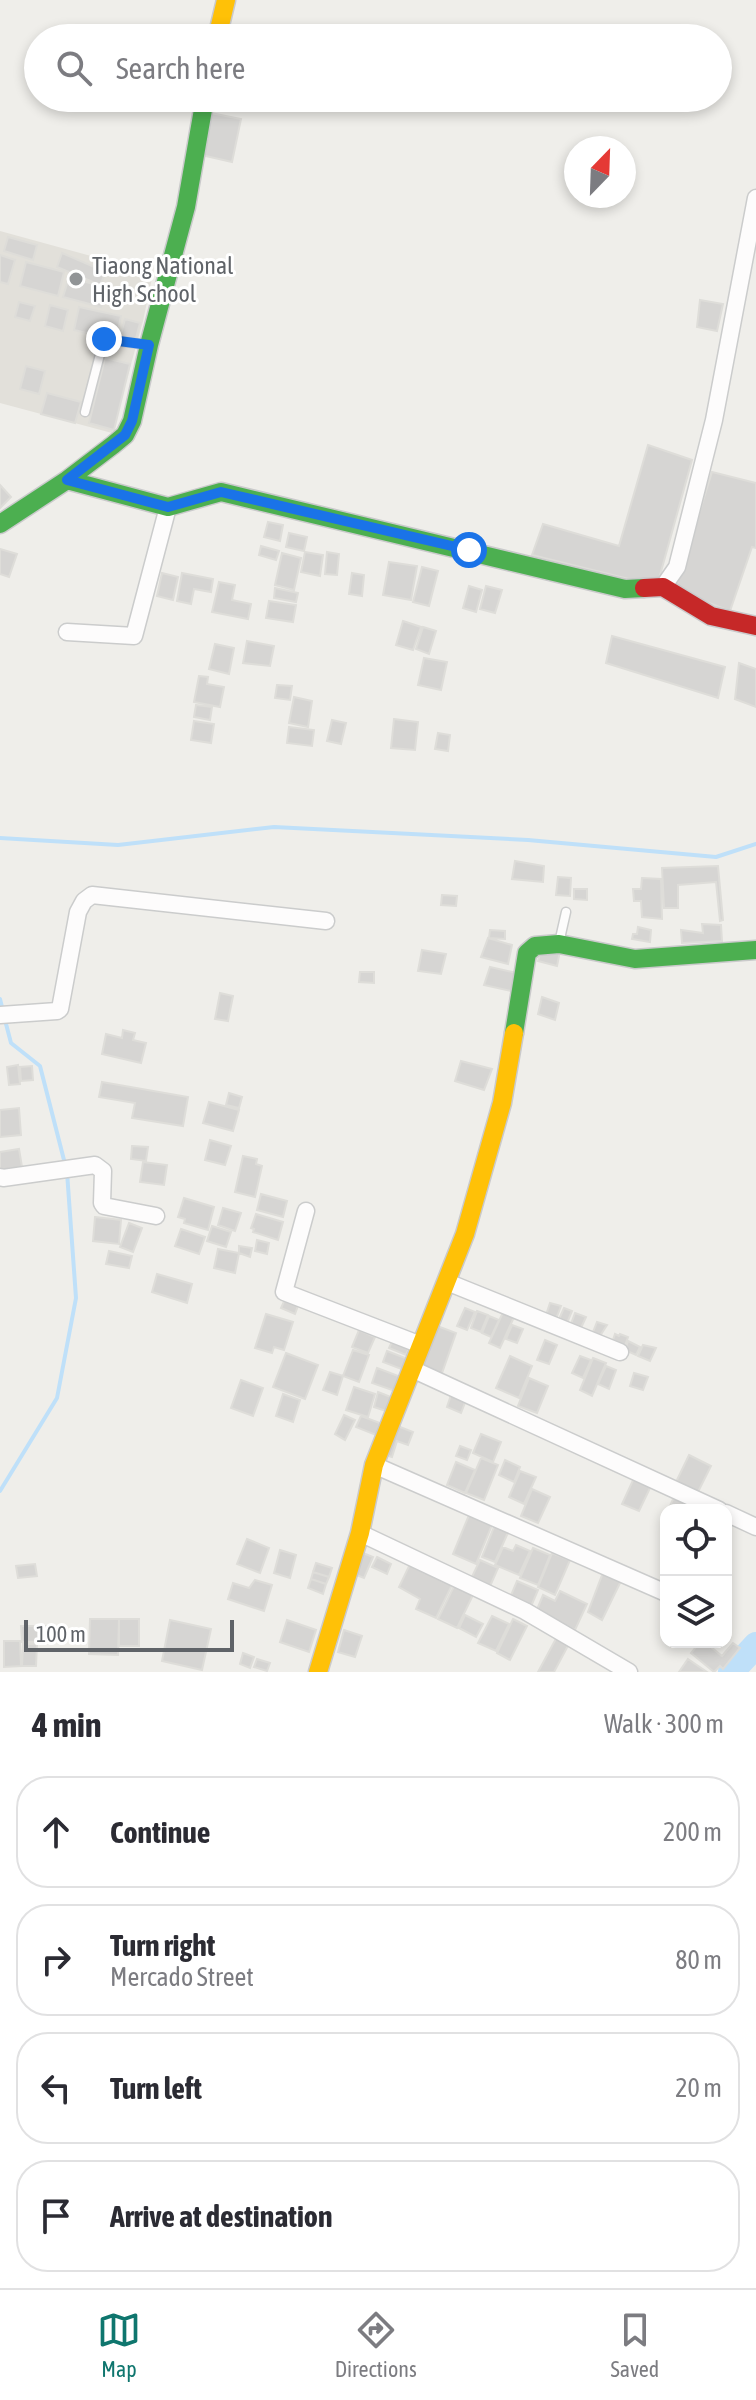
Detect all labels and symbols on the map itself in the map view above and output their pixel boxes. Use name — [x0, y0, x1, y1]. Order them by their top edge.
north arrow — [564, 136, 636, 208]
place label: Tiaong National High School — [92, 252, 234, 307]
marker: Tiaong National High School — [67, 270, 85, 288]
route end — [86, 321, 122, 357]
route start — [451, 532, 487, 568]
scale bar — [24, 1616, 234, 1652]

